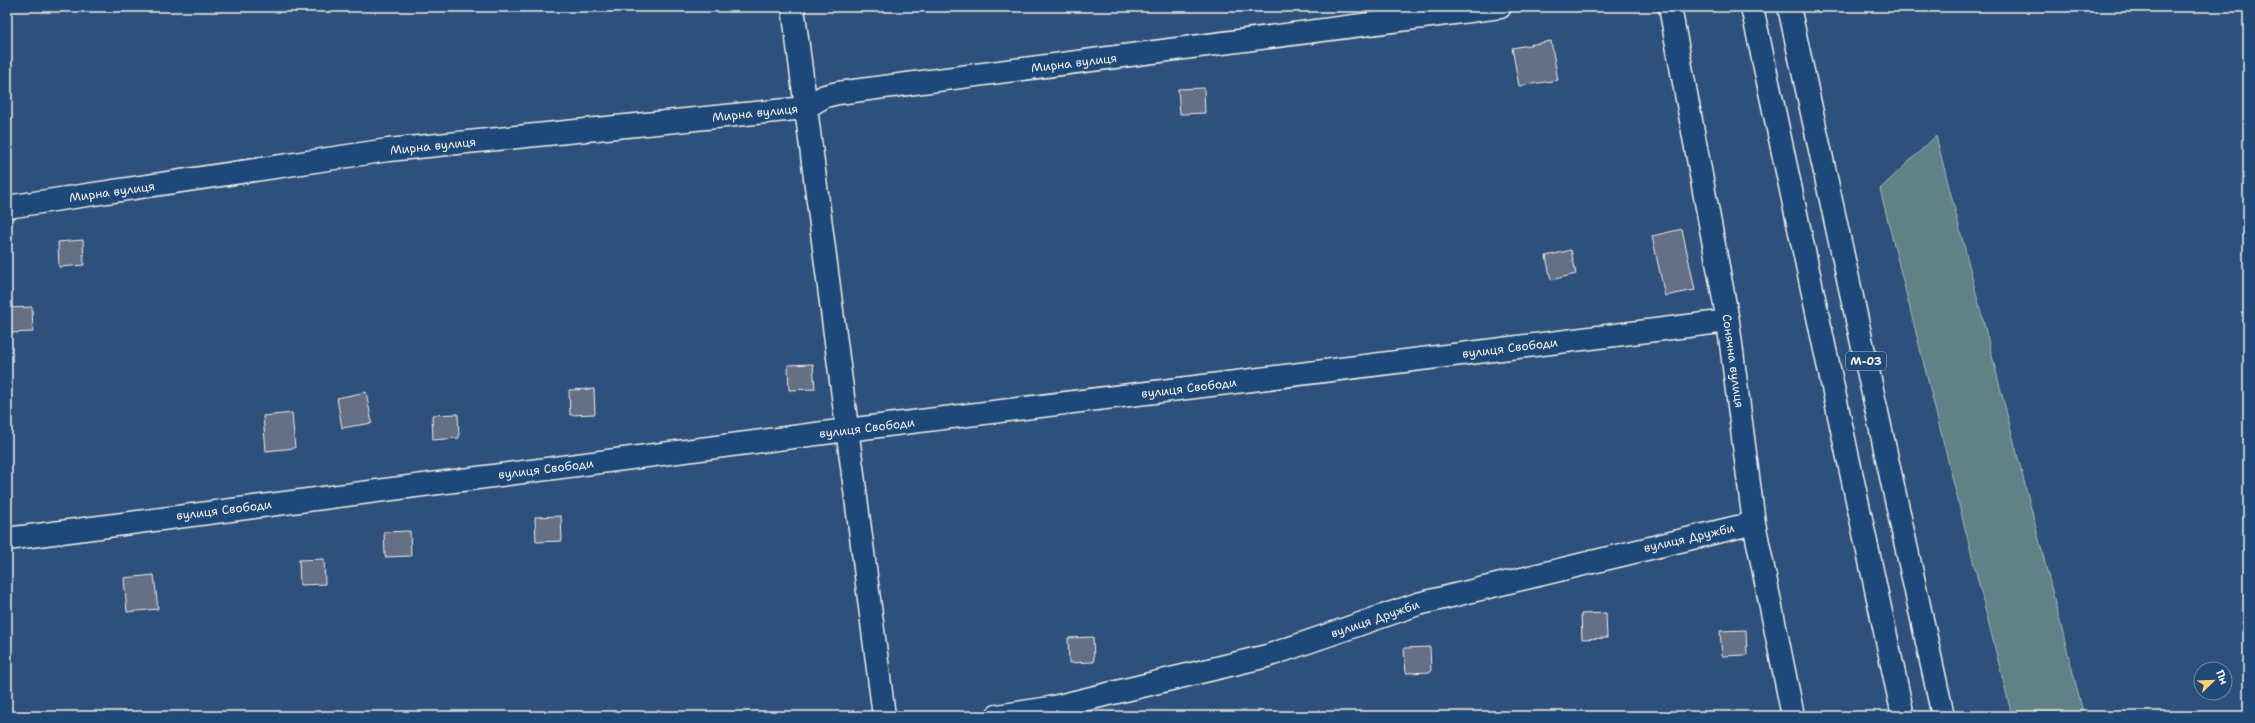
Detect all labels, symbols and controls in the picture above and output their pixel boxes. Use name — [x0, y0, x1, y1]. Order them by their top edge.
street label: Мирна вулиця — [1030, 50, 1118, 76]
street label: Мирна вулиця — [711, 101, 799, 125]
street label: Мирна вулиця — [389, 134, 477, 158]
street label: Мирна вулиця — [68, 178, 156, 206]
street label: Сонячна вулиця — [1718, 313, 1748, 409]
street label: вулиця Свободи — [1461, 334, 1559, 362]
road number: М-03 — [1846, 352, 1886, 370]
street label: вулиця Свободи — [1140, 374, 1238, 402]
street label: вулиця Свободи — [818, 414, 916, 442]
street label: вулиця Свободи — [497, 455, 595, 483]
street label: вулиця Свободи — [175, 496, 273, 524]
street label: вулиця Дружби — [1642, 520, 1736, 556]
street label: вулиця Дружби — [1329, 596, 1422, 642]
north arrow — [2193, 661, 2233, 701]
text: Пн — [2212, 668, 2231, 687]

